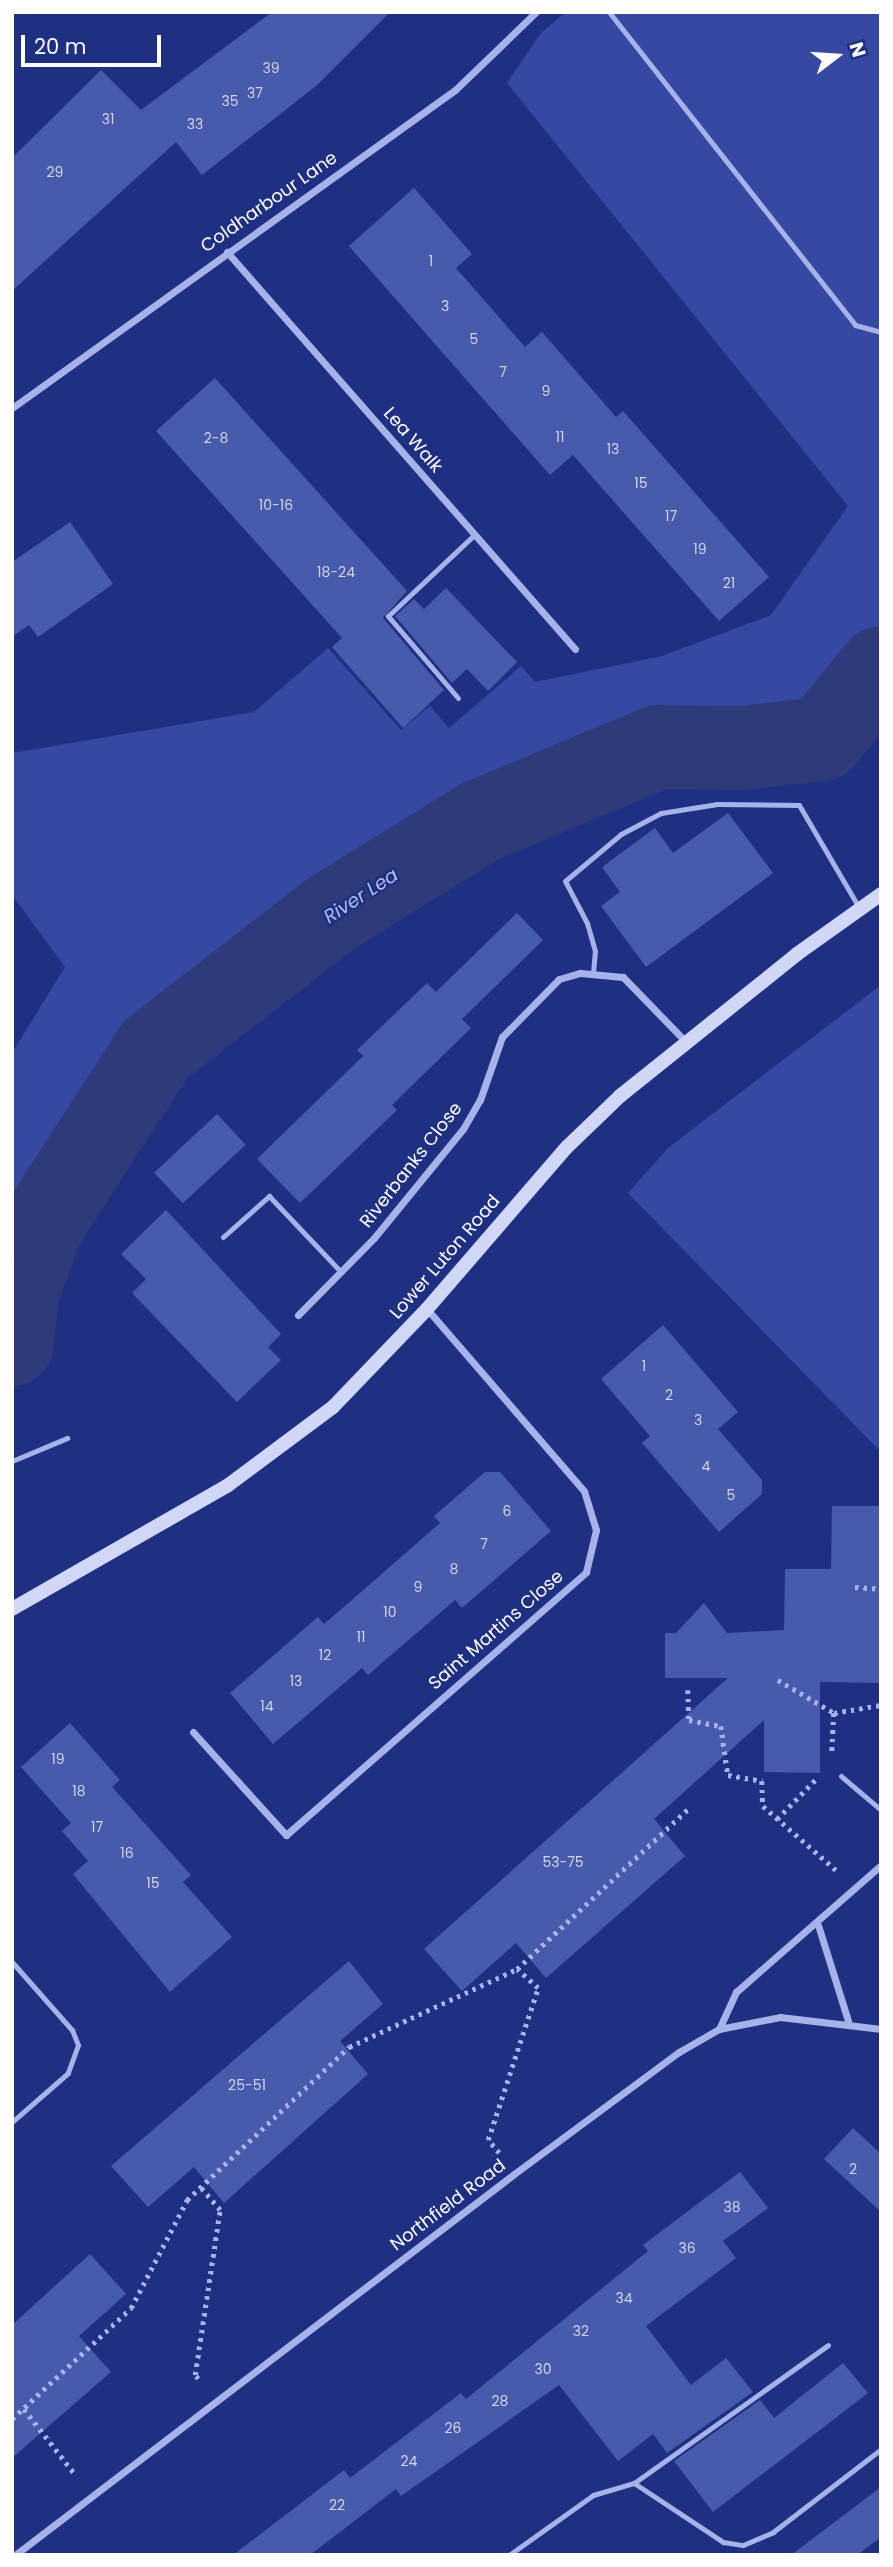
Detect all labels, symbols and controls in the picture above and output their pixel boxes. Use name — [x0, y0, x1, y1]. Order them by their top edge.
scale bar — [24, 21, 164, 65]
north arrow — [802, 21, 872, 91]
text: 20 m — [34, 32, 87, 61]
text: N — [843, 39, 873, 60]
house number: 39 — [262, 60, 280, 76]
house number: 37 — [247, 85, 263, 101]
house number: 35 — [221, 93, 239, 109]
house number: 31 — [102, 111, 114, 127]
house number: 33 — [187, 116, 203, 132]
street label: Coldharbour Lane — [197, 147, 341, 257]
house number: 29 — [47, 164, 63, 180]
house number: 1 — [429, 253, 433, 269]
house number: 3 — [441, 298, 449, 314]
house number: 5 — [470, 331, 478, 347]
house number: 7 — [499, 364, 507, 380]
house number: 9 — [542, 383, 550, 399]
street label: Lea Walk — [379, 403, 447, 477]
house number: 11 — [556, 429, 564, 445]
house number: 2-8 — [204, 430, 228, 446]
house number: 13 — [607, 441, 619, 457]
house number: 15 — [634, 475, 648, 491]
house number: 10-16 — [259, 497, 293, 513]
house number: 17 — [665, 508, 677, 524]
house number: 19 — [693, 541, 707, 557]
house number: 18-24 — [317, 564, 355, 580]
house number: 21 — [723, 575, 735, 591]
water label: River Lea — [319, 863, 403, 929]
street label: Riverbanks Close — [355, 1098, 467, 1232]
street label: Lower Luton Road — [385, 1191, 505, 1323]
house number: 1 — [642, 1358, 646, 1374]
house number: 2 — [665, 1387, 673, 1403]
house number: 3 — [694, 1412, 702, 1428]
house number: 4 — [702, 1458, 710, 1474]
house number: 5 — [727, 1487, 735, 1503]
house number: 6 — [503, 1503, 511, 1519]
house number: 7 — [480, 1536, 488, 1552]
house number: 8 — [450, 1561, 458, 1577]
street label: Saint Martins Close — [424, 1566, 568, 1694]
house number: 9 — [414, 1579, 422, 1595]
house number: 10 — [383, 1604, 397, 1620]
house number: 11 — [357, 1629, 365, 1645]
house number: 12 — [319, 1647, 331, 1663]
house number: 13 — [290, 1673, 302, 1689]
house number: 14 — [260, 1698, 274, 1714]
house number: 19 — [51, 1751, 65, 1767]
house number: 18 — [72, 1783, 86, 1799]
house number: 17 — [91, 1819, 103, 1835]
house number: 16 — [120, 1845, 134, 1861]
house number: 53-75 — [542, 1854, 584, 1870]
house number: 15 — [146, 1875, 160, 1891]
house number: 25-51 — [228, 2077, 266, 2093]
street label: Northfield Road — [386, 2155, 510, 2255]
house number: 2 — [849, 2161, 857, 2177]
house number: 38 — [723, 2199, 741, 2215]
house number: 36 — [678, 2240, 696, 2256]
house number: 34 — [615, 2290, 633, 2306]
house number: 32 — [573, 2323, 589, 2339]
house number: 30 — [534, 2361, 552, 2377]
house number: 28 — [492, 2393, 508, 2409]
house number: 26 — [445, 2420, 461, 2436]
house number: 24 — [401, 2453, 417, 2469]
house number: 22 — [329, 2497, 345, 2513]

